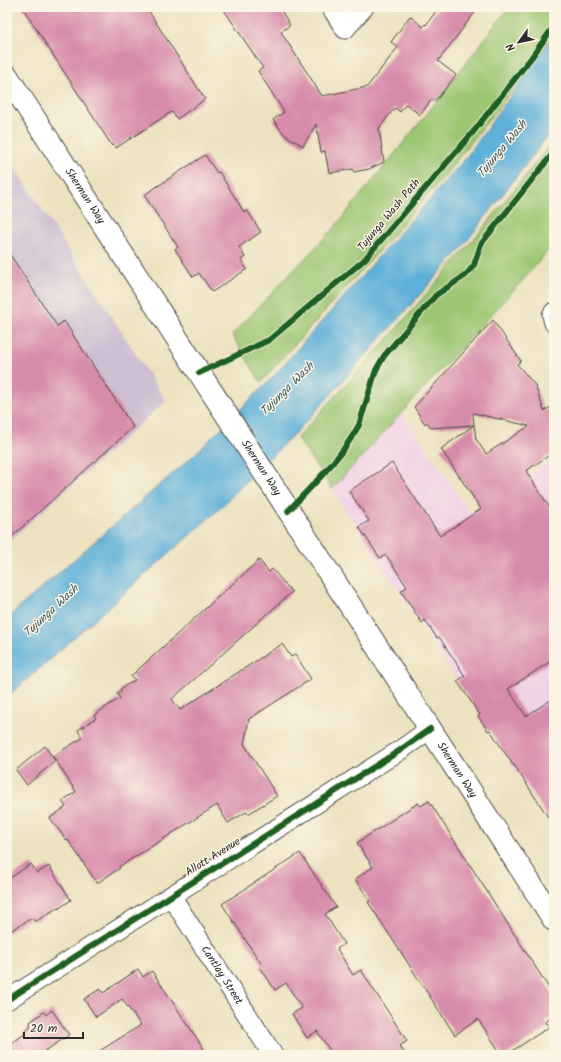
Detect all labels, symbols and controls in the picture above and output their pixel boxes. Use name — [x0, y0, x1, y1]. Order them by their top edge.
north arrow — [499, 22, 539, 62]
text: N — [502, 39, 521, 55]
water label: Tujunga Wash — [472, 115, 533, 182]
street label: Sherman Way — [60, 164, 110, 228]
street label: Tujunga Wash Path — [353, 175, 425, 255]
water label: Tujunga Wash — [255, 356, 320, 421]
street label: Sherman Way — [236, 436, 286, 500]
water label: Tujunga Wash — [19, 579, 84, 642]
street label: Sherman Way — [432, 738, 482, 802]
street label: Allott Avenue — [182, 833, 244, 881]
street label: Cantlay Street — [196, 942, 248, 1009]
scale bar — [24, 1014, 83, 1040]
text: 20 m — [30, 1019, 58, 1038]

